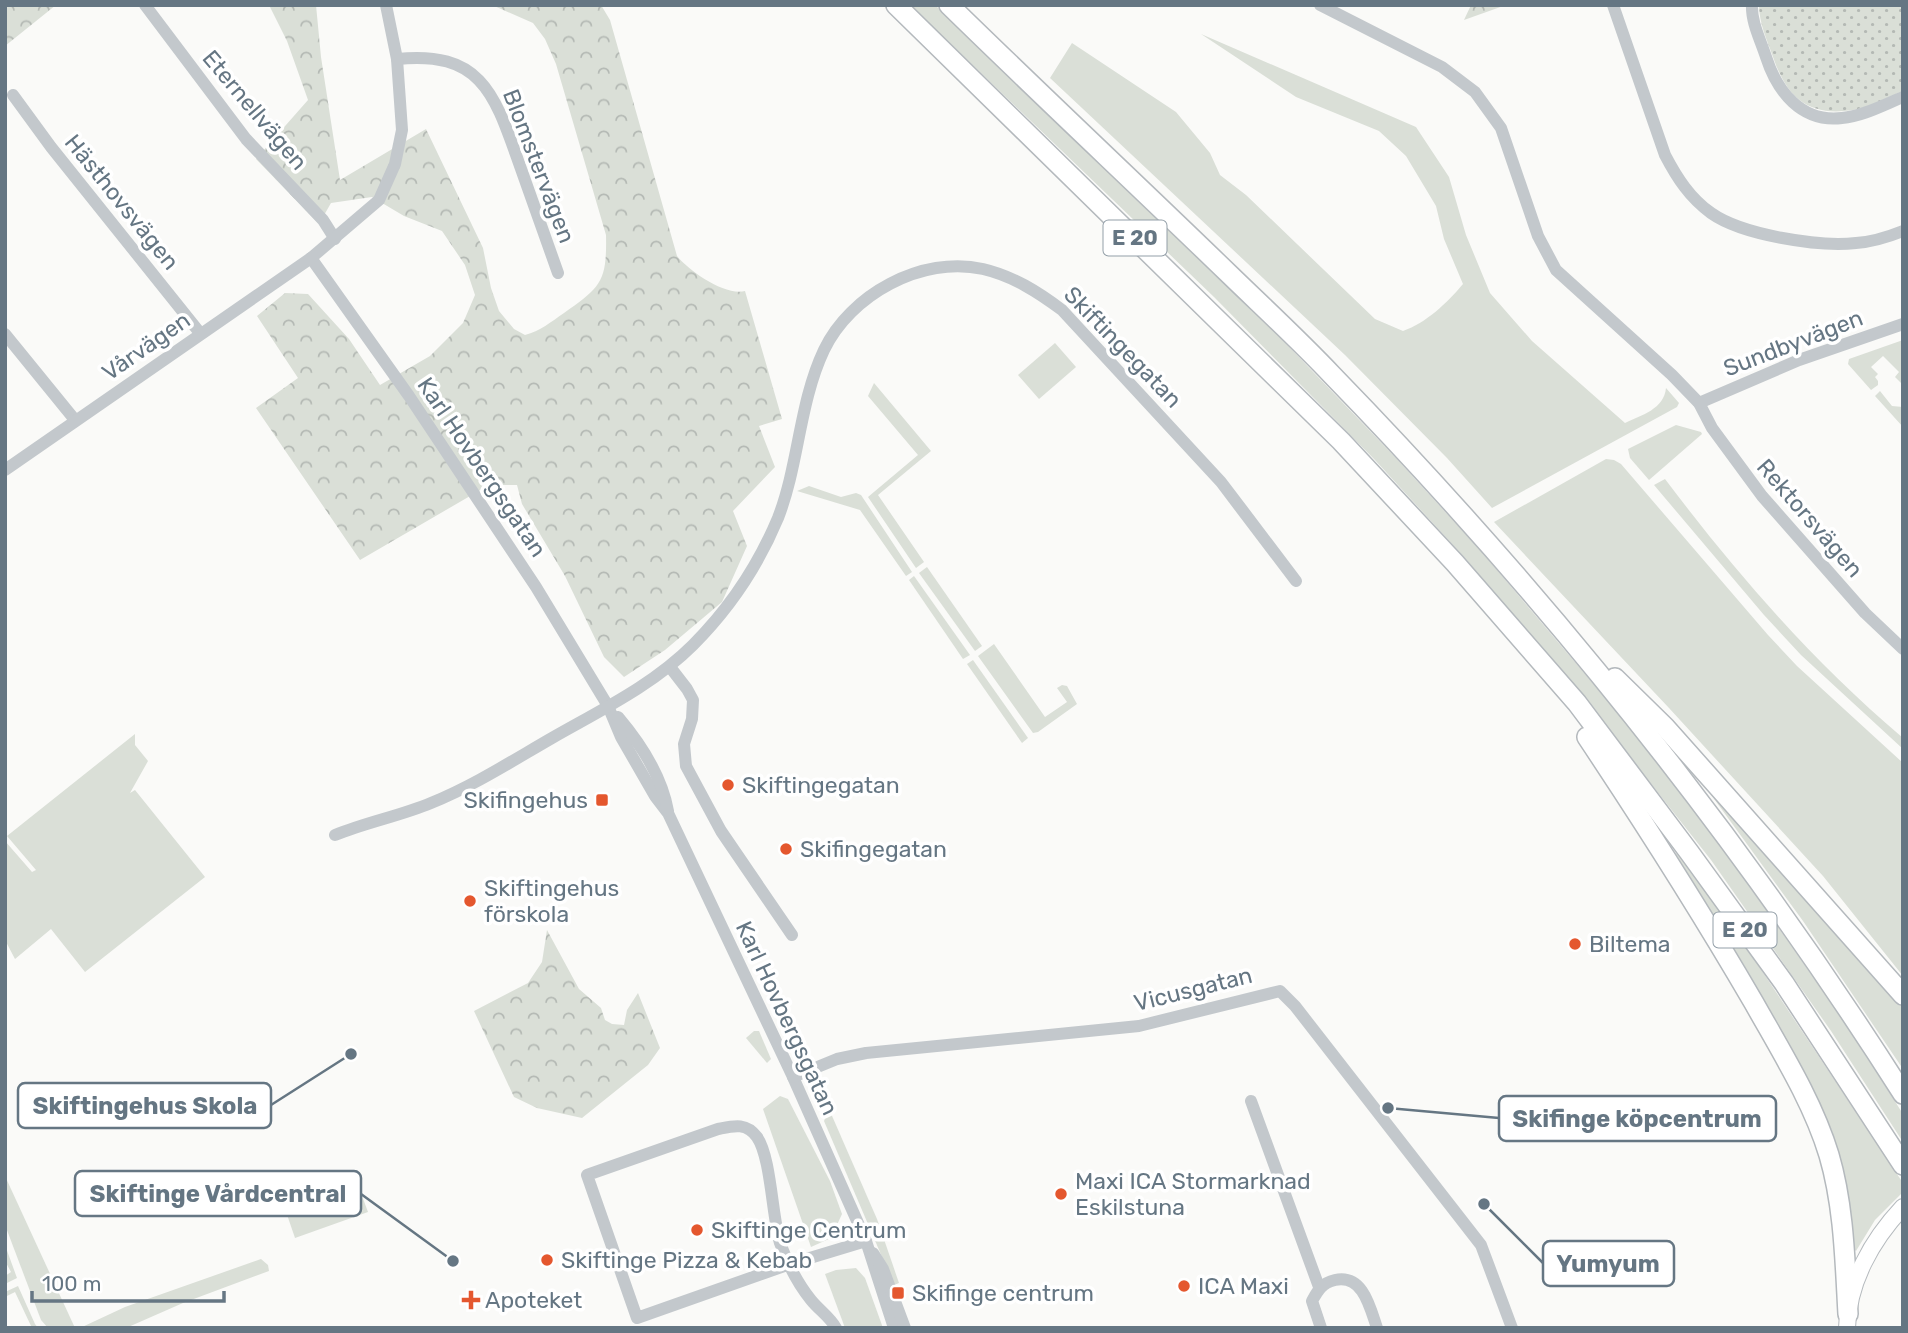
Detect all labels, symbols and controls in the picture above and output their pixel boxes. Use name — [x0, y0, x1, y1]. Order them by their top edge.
street label: Eternellvägen — [197, 44, 313, 176]
street label: Blomstervägen — [497, 85, 581, 247]
street label: Hästhovsvägen — [59, 129, 185, 275]
road number: E 20 — [1104, 220, 1166, 256]
street label: Skiftingegatan — [1058, 281, 1188, 413]
street label: Sundbyvägen — [1719, 304, 1867, 382]
street label: Vårvägen — [97, 306, 195, 386]
street label: Karl Hovbergsgatan — [411, 372, 553, 562]
street label: Rektorsvägen — [1751, 453, 1869, 583]
place label: Skiftingegatan — [742, 771, 900, 799]
marker: Skiftingegatan — [720, 777, 736, 793]
place label: Skifingehus — [464, 786, 588, 814]
marker: Skifingehus — [594, 792, 610, 808]
place label: Skifingegatan — [800, 835, 947, 863]
marker: Skifingegatan — [778, 841, 794, 857]
place label: Skiftingehus förskola — [484, 874, 619, 928]
marker: Skiftingehus förskola — [462, 893, 478, 909]
road number: E 20 — [1714, 912, 1776, 948]
street label: Karl Hovbergsgatan — [730, 917, 844, 1119]
place label: Biltema — [1589, 930, 1671, 958]
marker: Biltema — [1567, 936, 1583, 952]
street label: Vicusgatan — [1131, 961, 1255, 1017]
callout: Skiftingehus Skola — [18, 1083, 271, 1128]
text: Skiftingehus Skola — [33, 1092, 257, 1120]
callout: Skifinge köpcentrum — [1499, 1096, 1776, 1141]
text: Skifinge köpcentrum — [1512, 1105, 1762, 1133]
place label: Maxi ICA Stormarknad Eskilstuna — [1075, 1167, 1311, 1221]
callout: Skiftinge Vårdcentral — [75, 1171, 361, 1216]
text: Skiftinge Vårdcentral — [90, 1180, 346, 1208]
marker: Maxi ICA Stormarknad Eskilstuna — [1053, 1186, 1069, 1202]
place label: Skiftinge Centrum — [711, 1216, 906, 1244]
marker: Skiftinge Centrum — [689, 1222, 705, 1238]
callout: Yumyum — [1543, 1241, 1674, 1286]
place label: Skiftinge Pizza & Kebab — [561, 1246, 812, 1274]
text: Yumyum — [1556, 1250, 1660, 1278]
marker: Skiftinge Pizza & Kebab — [539, 1252, 555, 1268]
scale bar — [32, 1260, 224, 1304]
text: 100 m — [42, 1271, 101, 1296]
place label: ICA Maxi — [1198, 1272, 1289, 1300]
marker: ICA Maxi — [1176, 1278, 1192, 1294]
place label: Skifinge centrum — [912, 1279, 1094, 1307]
marker: Skifinge centrum — [890, 1285, 906, 1301]
place label: Apoteket — [485, 1286, 582, 1314]
marker: Apoteket — [463, 1292, 479, 1308]

